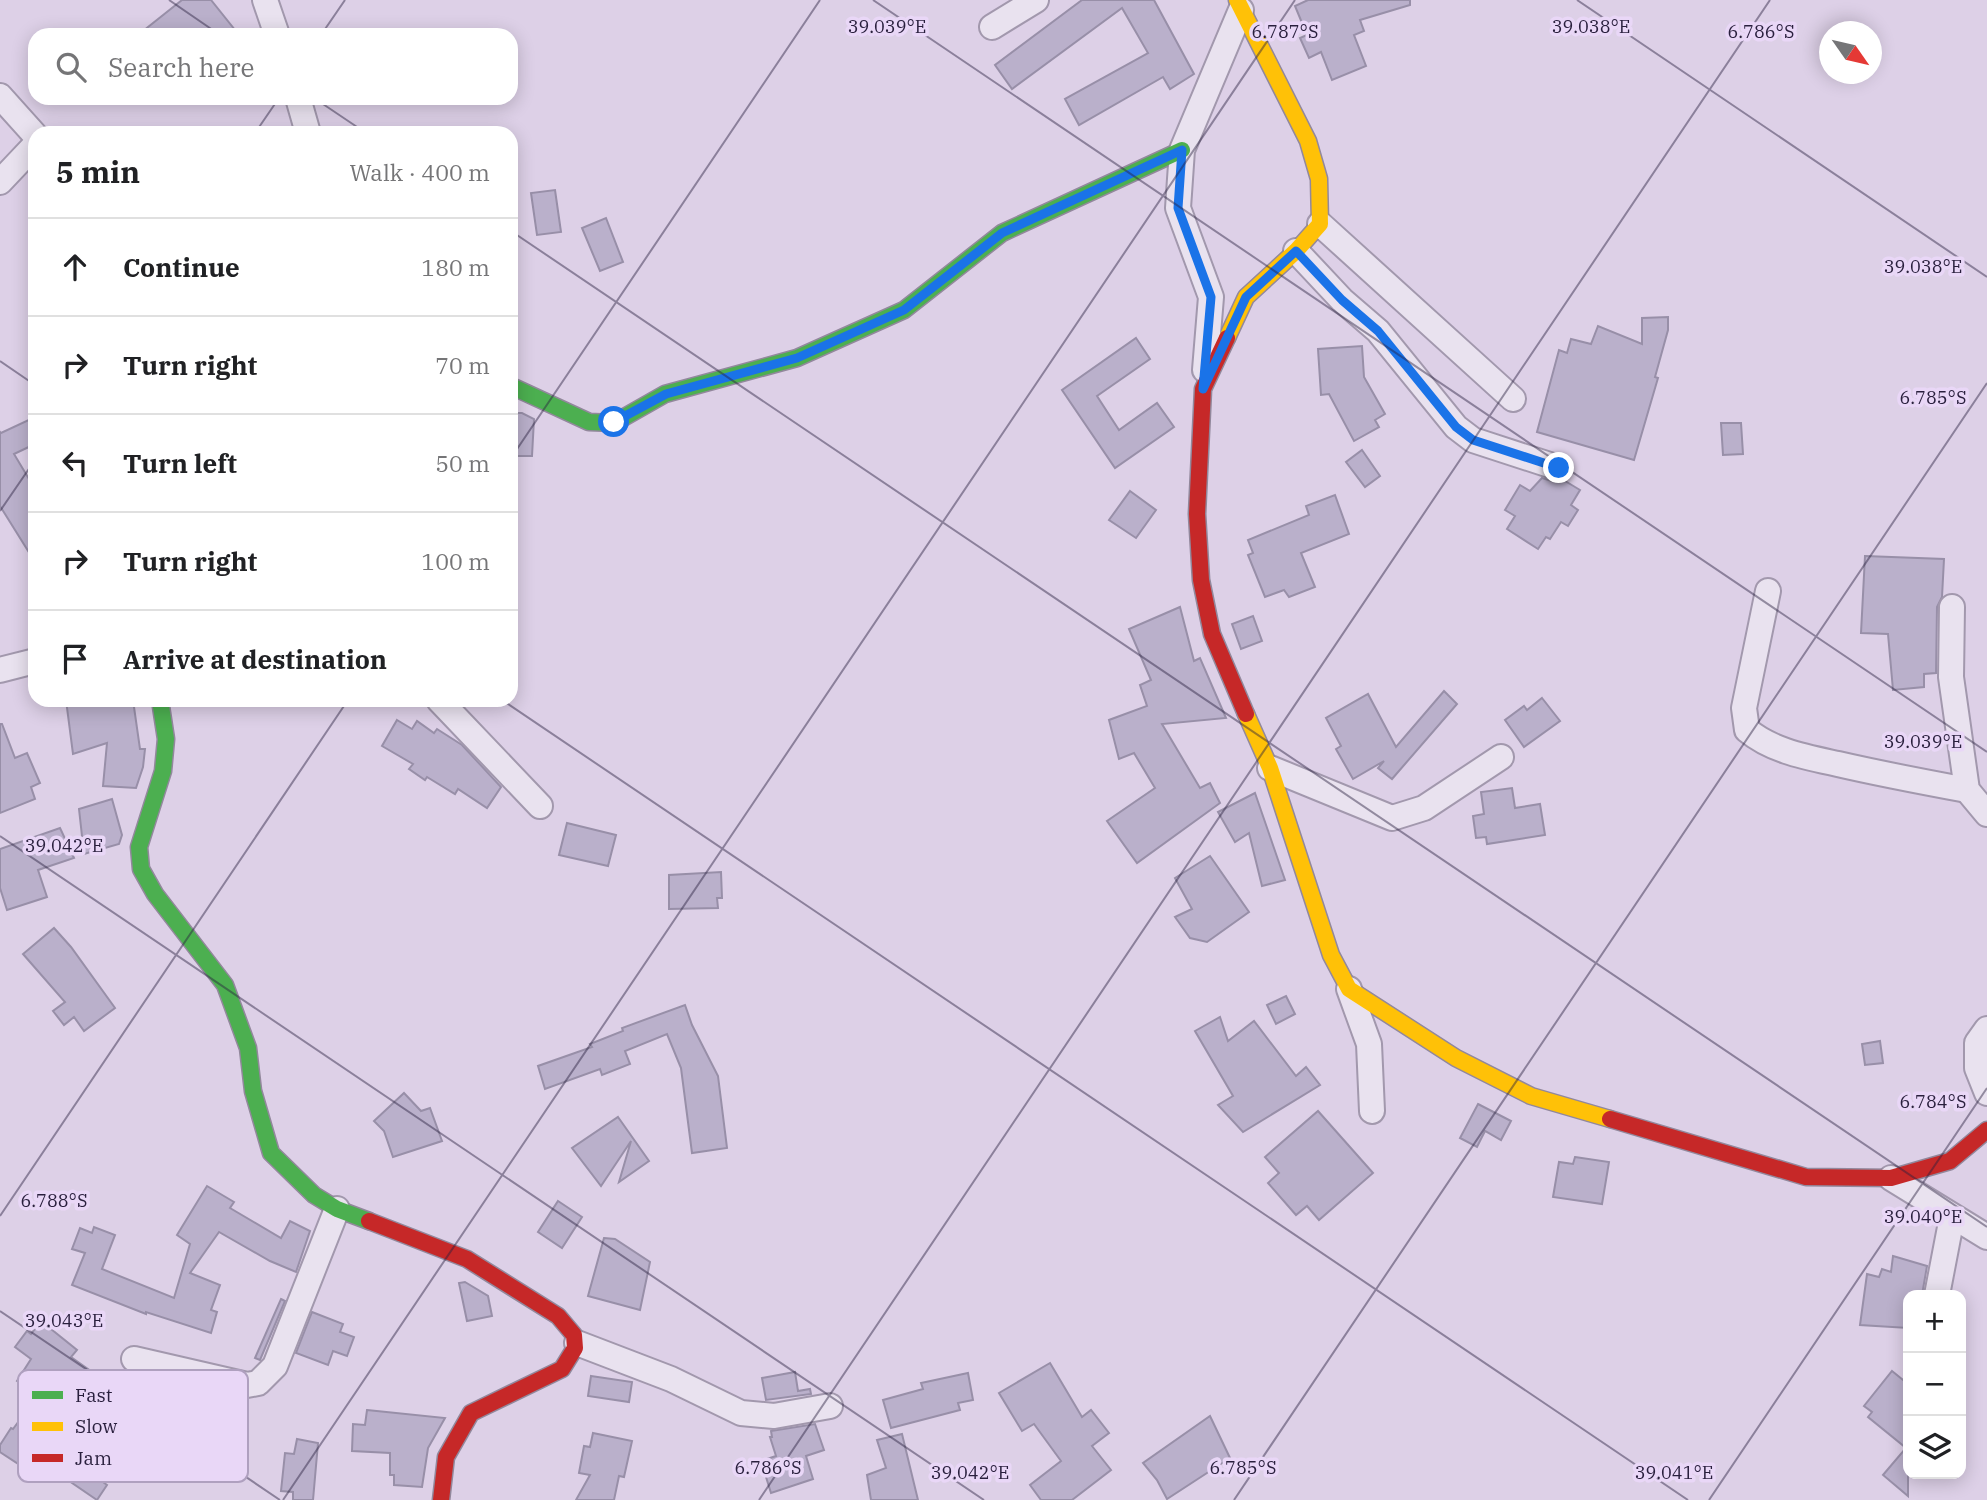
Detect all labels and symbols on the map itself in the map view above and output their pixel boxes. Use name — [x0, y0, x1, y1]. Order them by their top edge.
text: 39.039°E — [848, 15, 926, 38]
text: 39.038°E — [1552, 15, 1630, 38]
text: 6.787°S — [1252, 20, 1319, 43]
text: 6.786°S — [1728, 20, 1795, 43]
north arrow — [1819, 21, 1882, 84]
text: 39.038°E — [1884, 255, 1962, 278]
text: 6.785°S — [1900, 386, 1967, 409]
route start — [598, 406, 629, 437]
route end — [1543, 452, 1574, 483]
text: 39.039°E — [1884, 730, 1962, 753]
text: 39.042°E — [25, 834, 103, 857]
text: 6.784°S — [1900, 1090, 1967, 1113]
text: 6.788°S — [21, 1189, 88, 1212]
text: 39.040°E — [1884, 1205, 1962, 1228]
text: 39.043°E — [25, 1309, 103, 1332]
legend — [18, 1370, 248, 1482]
text: Fast — [75, 1383, 113, 1407]
text: Slow — [75, 1414, 117, 1438]
text: Jam — [75, 1446, 112, 1470]
text: 6.786°S — [735, 1456, 802, 1479]
text: 6.785°S — [1210, 1456, 1277, 1479]
text: 39.042°E — [931, 1461, 1009, 1484]
text: 39.041°E — [1635, 1461, 1713, 1484]

